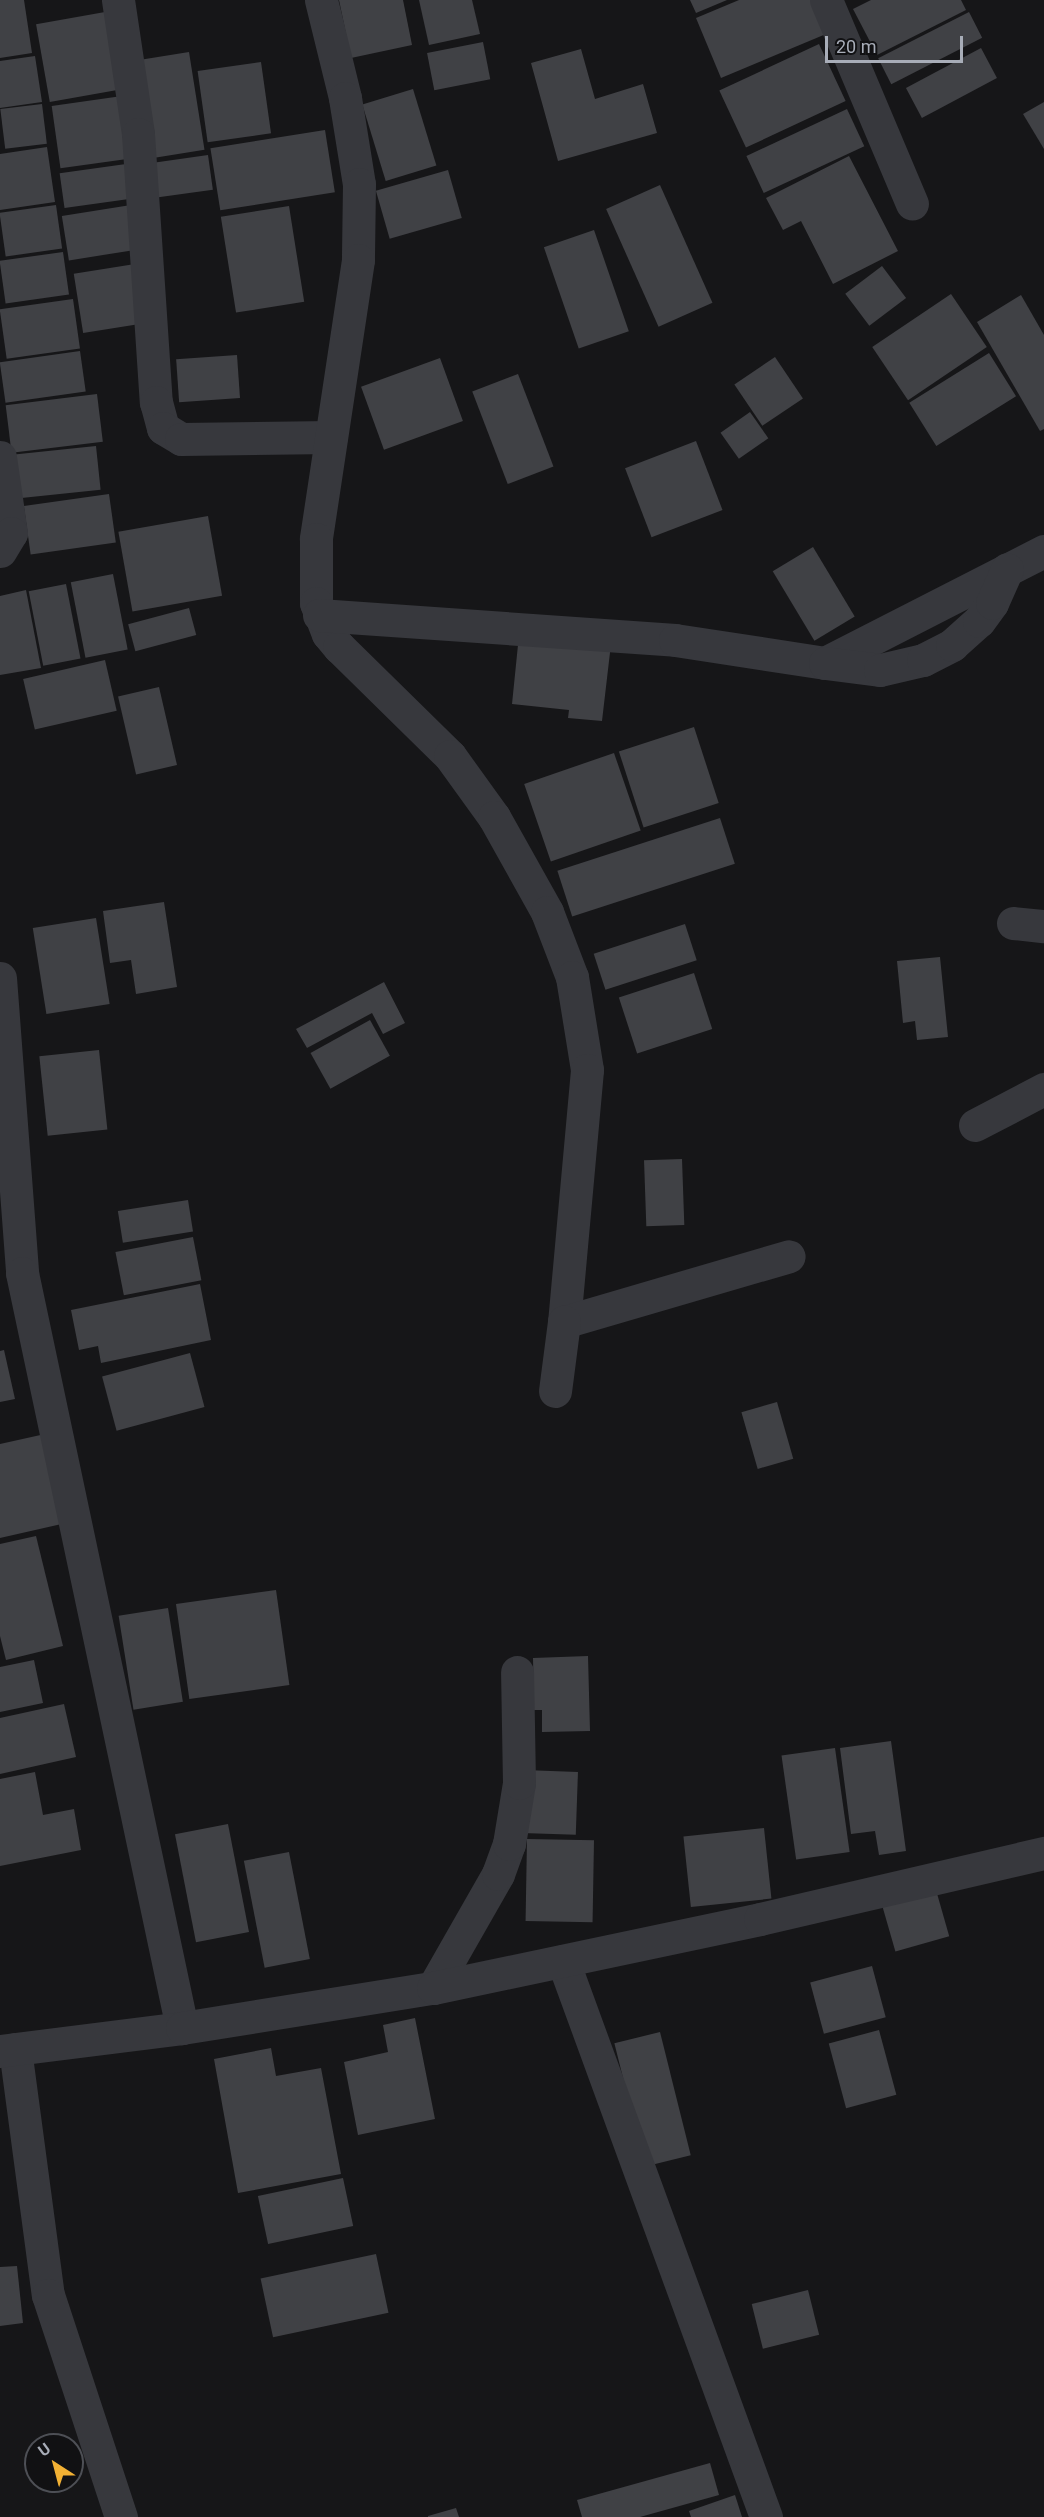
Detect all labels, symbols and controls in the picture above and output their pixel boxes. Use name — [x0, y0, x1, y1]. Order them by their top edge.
scale bar — [828, 24, 966, 62]
text: 20 m — [836, 36, 876, 57]
north arrow — [24, 2433, 84, 2493]
text: U — [34, 2439, 54, 2460]

